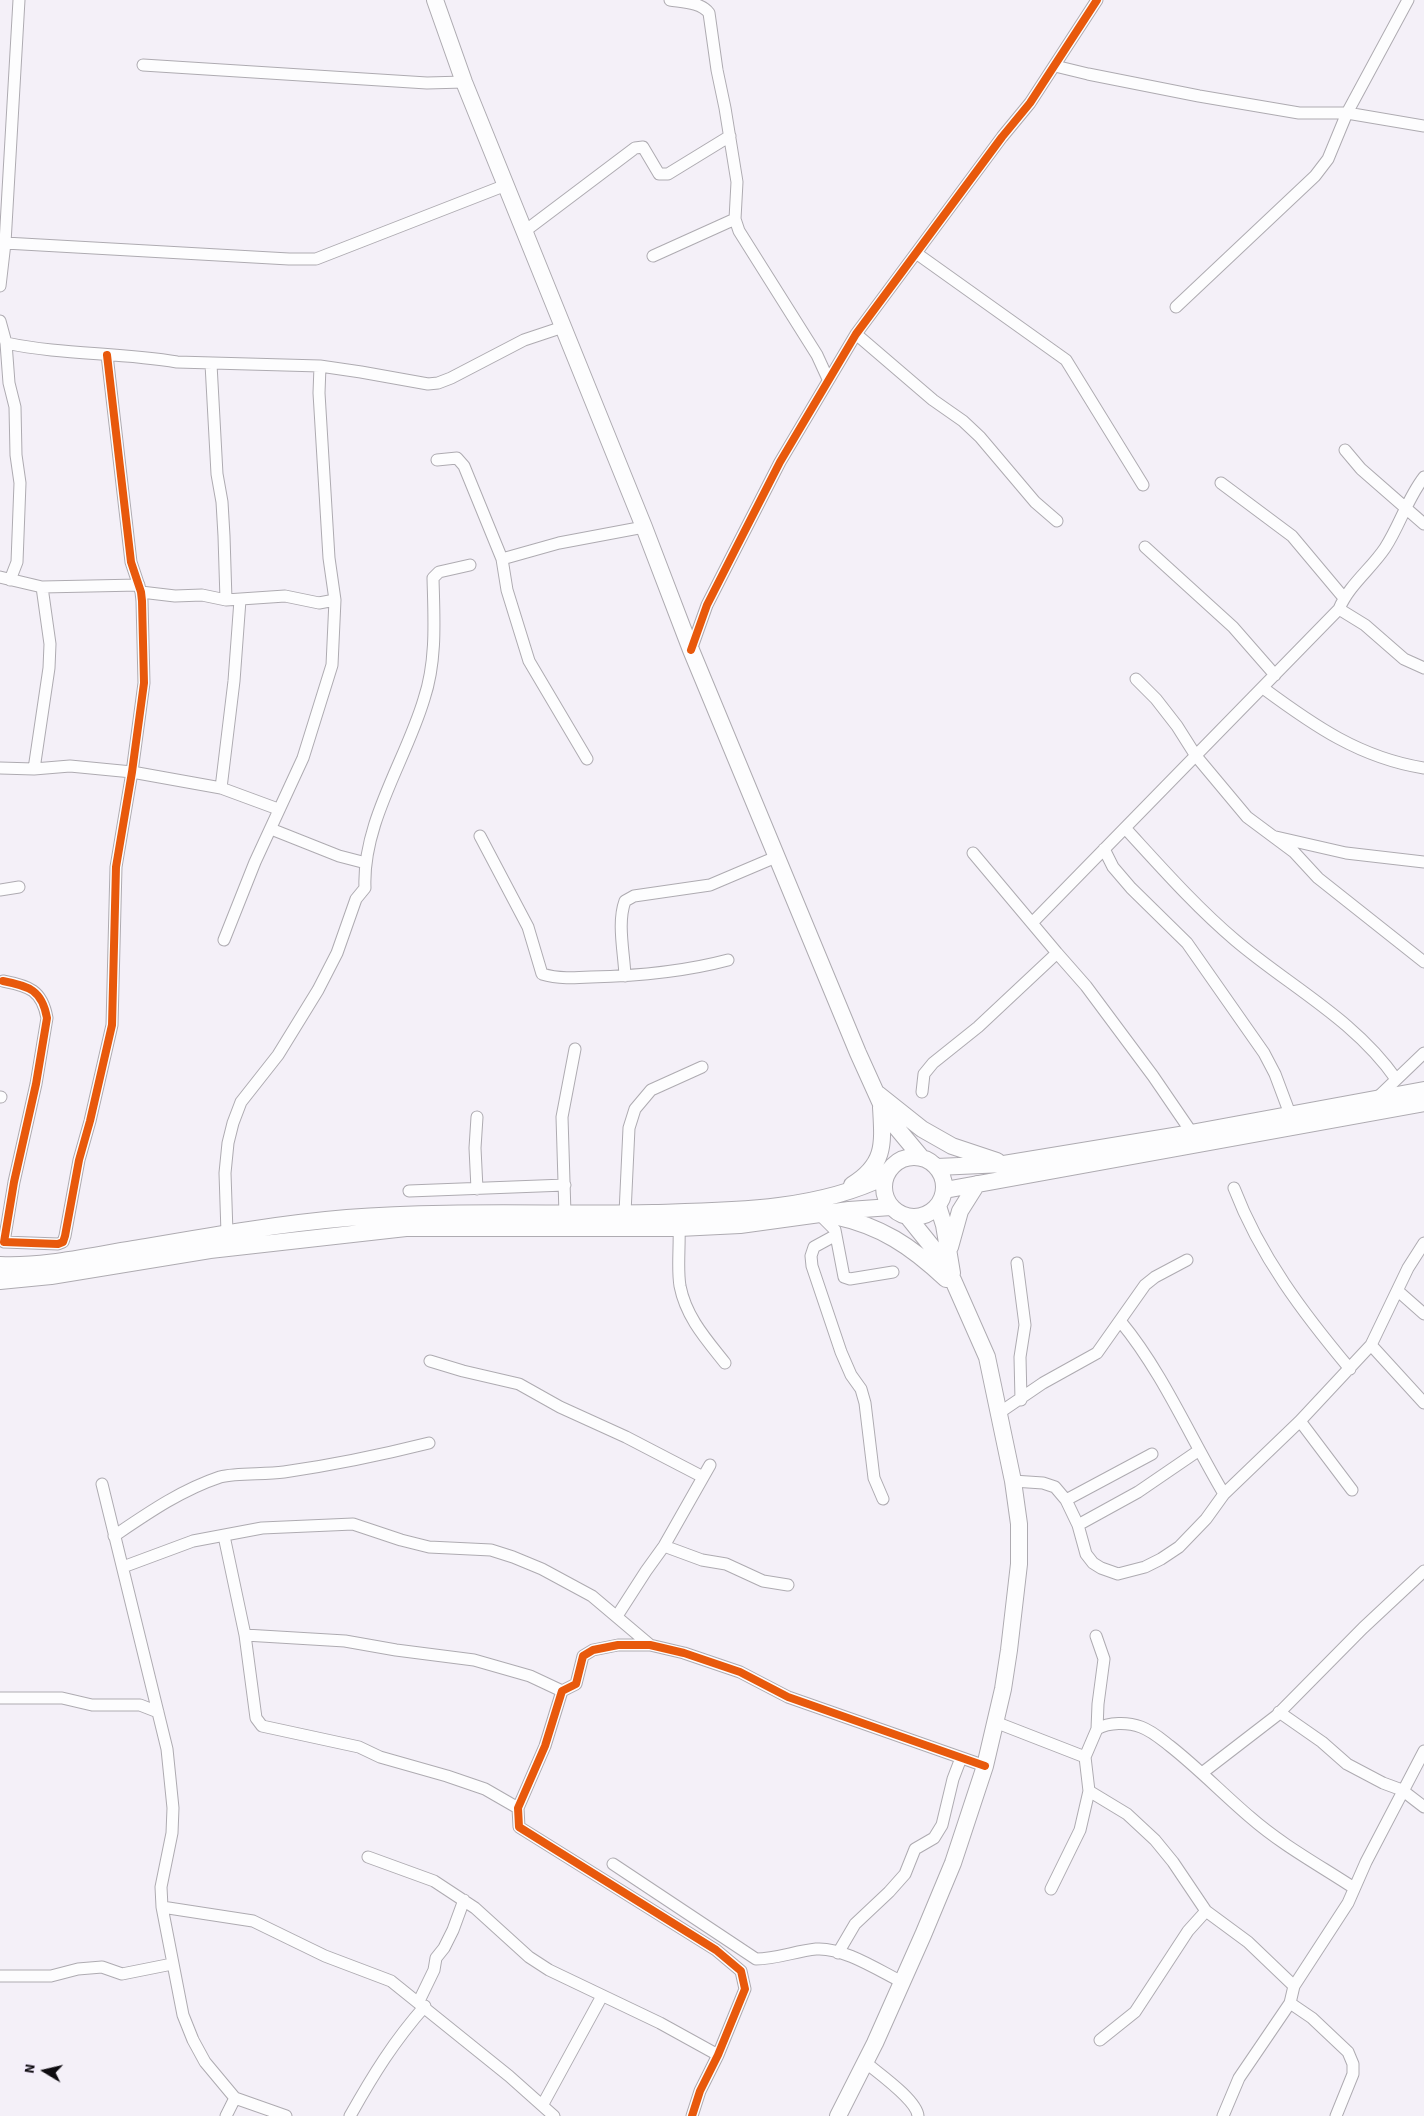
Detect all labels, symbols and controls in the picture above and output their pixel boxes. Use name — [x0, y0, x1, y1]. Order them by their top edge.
north arrow — [20, 2046, 70, 2096]
text: N — [20, 2062, 41, 2075]

